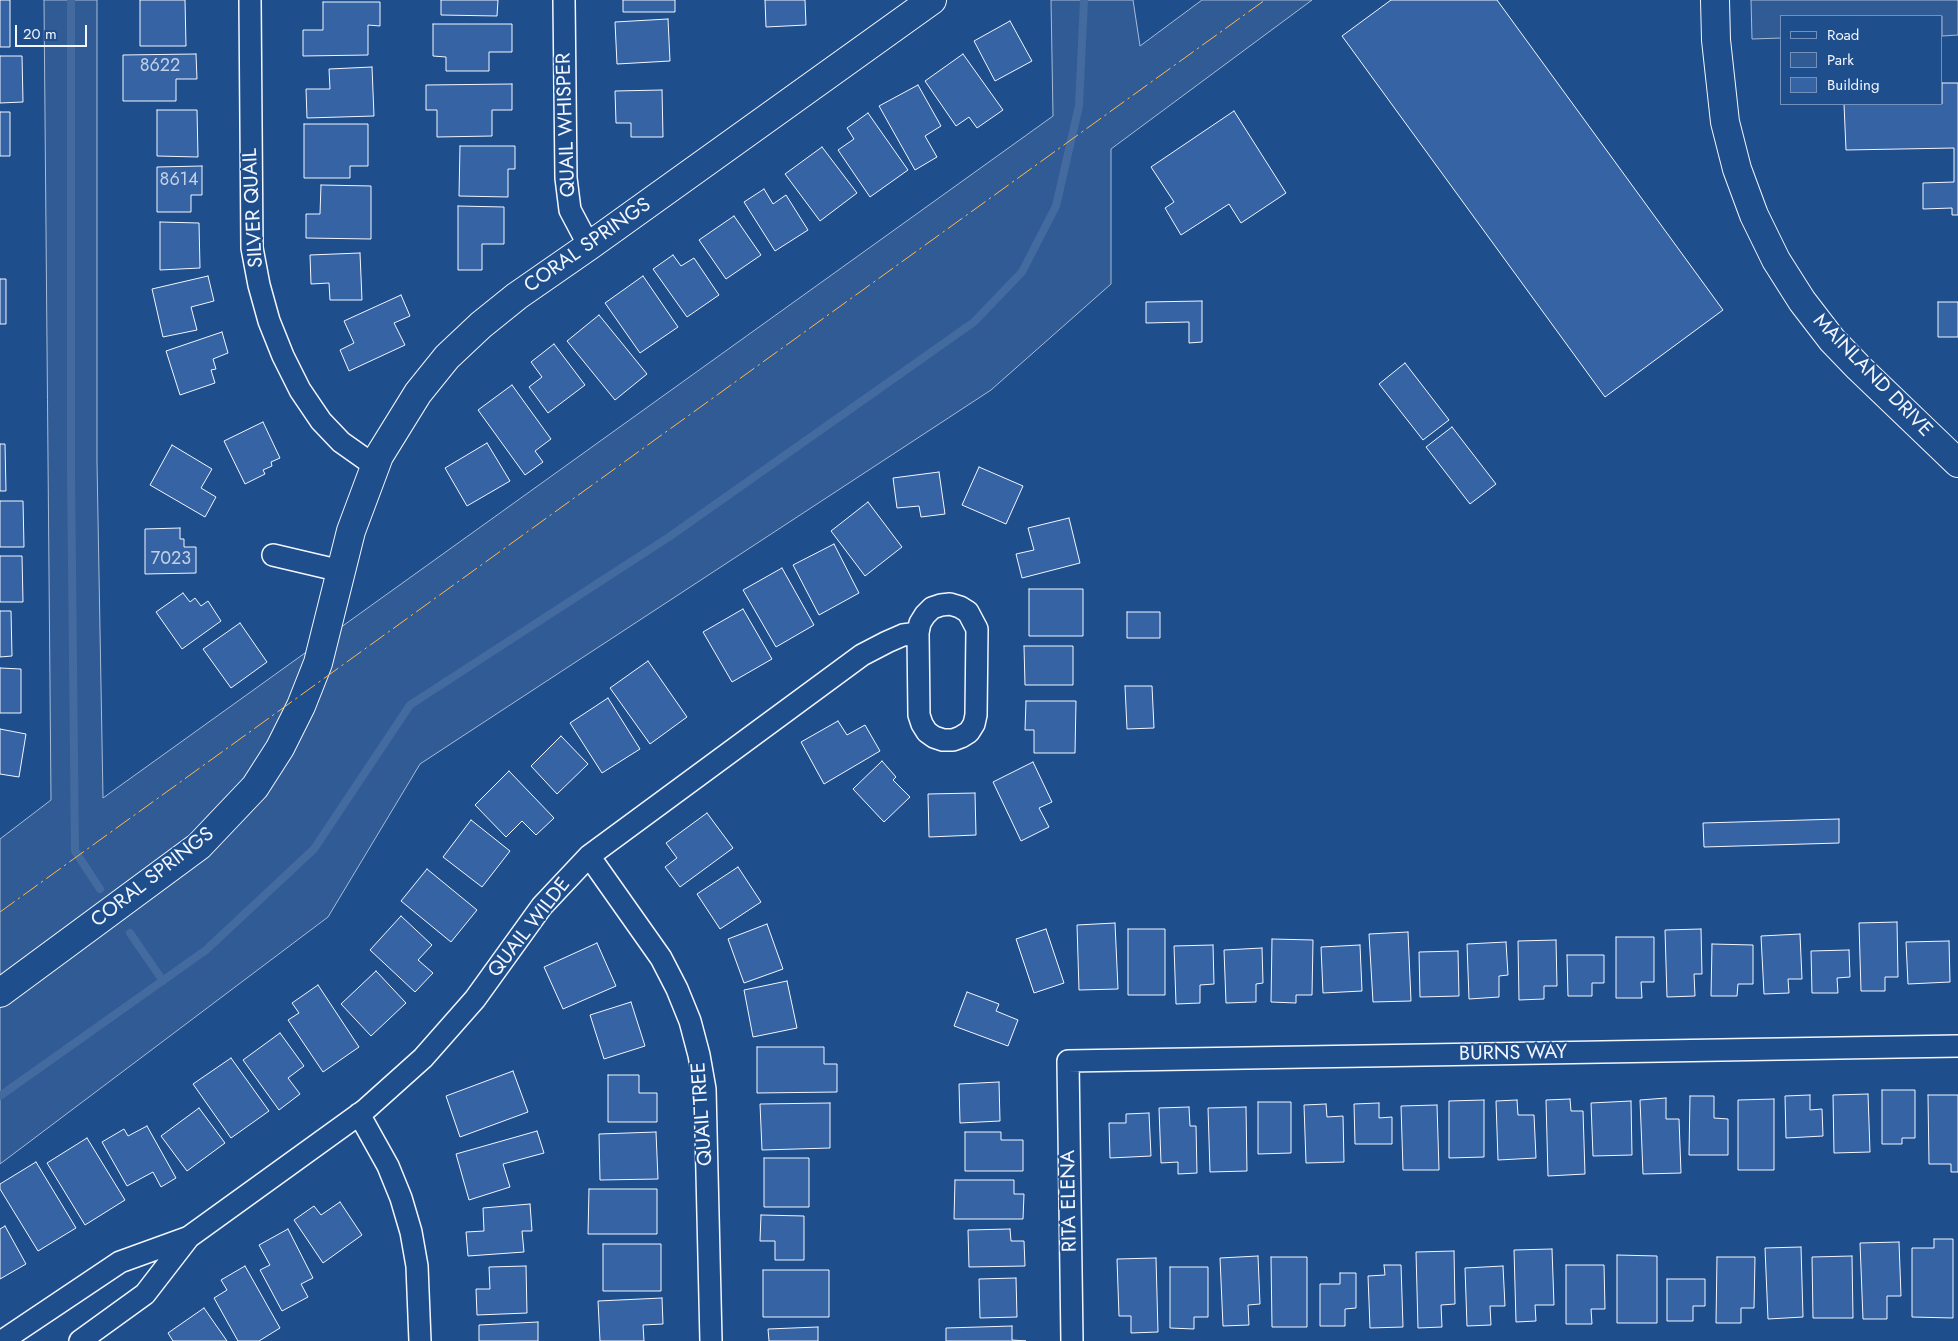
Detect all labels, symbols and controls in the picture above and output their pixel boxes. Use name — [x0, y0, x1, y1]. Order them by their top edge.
scale bar — [18, 15, 90, 47]
legend — [1780, 15, 1943, 105]
text: 20 m — [23, 23, 57, 45]
text: Road — [1827, 24, 1859, 46]
text: Park — [1827, 49, 1854, 71]
street label: QUAIL WHISPER — [552, 52, 582, 198]
house number: 8622 — [140, 56, 180, 78]
text: Building — [1827, 74, 1879, 96]
street label: SILVER QUAIL — [239, 148, 269, 268]
house number: 8614 — [160, 170, 198, 192]
street label: CORAL SPRINGS — [520, 193, 656, 299]
street label: MAINLAND DRIVE — [1807, 310, 1937, 442]
house number: 7023 — [151, 549, 191, 571]
street label: CORAL SPRINGS — [87, 823, 219, 933]
street label: QUAIL WILDE — [484, 873, 576, 983]
street label: BURNS WAY — [1459, 1041, 1567, 1067]
street label: QUAIL TREE — [687, 1061, 719, 1167]
street label: RITA ELENA — [1057, 1150, 1083, 1252]

